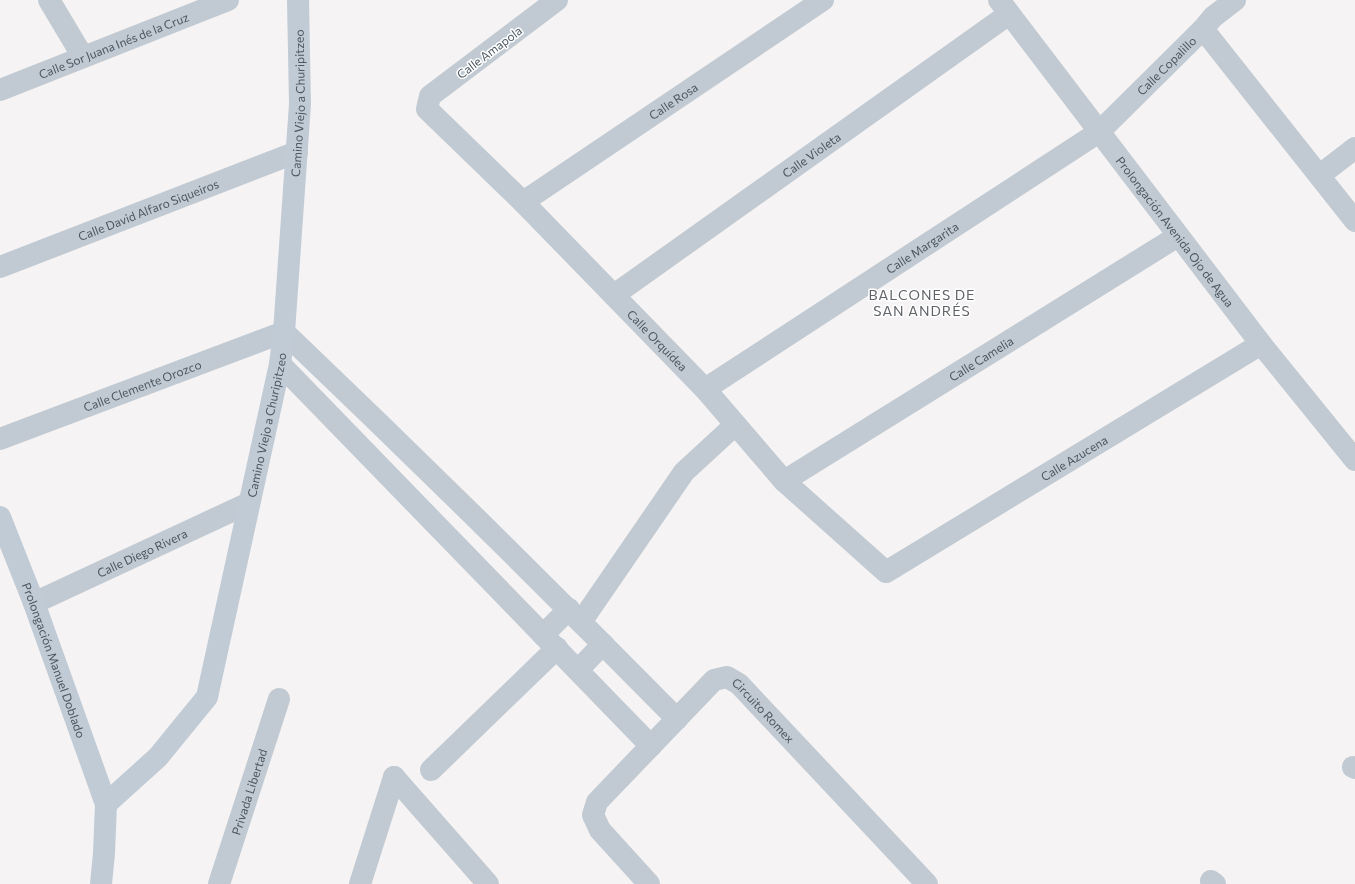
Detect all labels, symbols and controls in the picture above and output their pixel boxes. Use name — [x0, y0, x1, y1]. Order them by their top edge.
street label: Calle Sor Juana Inés de la Cruz — [37, 9, 190, 81]
street label: Calle Amapola — [454, 23, 524, 81]
street label: Camino Viejo a Churipitzeo — [288, 29, 307, 177]
street label: Calle Copalillo — [1134, 33, 1199, 98]
street label: Calle Rosa — [646, 80, 700, 122]
street label: Calle Violeta — [779, 129, 843, 180]
street label: Prolongación Avenida Ojo de Agua — [1114, 153, 1237, 310]
street label: Calle David Alfaro Siqueiros — [76, 176, 221, 243]
street label: Calle Margarita — [883, 219, 961, 276]
district label: BALCONES DE SAN ANDRÉS — [869, 286, 975, 319]
street label: Calle Orquídea — [625, 307, 690, 374]
street label: Calle Camelia — [946, 333, 1016, 384]
street label: Camino Viejo a Churipitzeo — [244, 352, 288, 499]
street label: Calle Clemente Orozco — [81, 357, 203, 414]
street label: Calle Azucena — [1038, 432, 1110, 483]
street label: Calle Diego Rivera — [95, 526, 189, 580]
street label: Prolongación Manuel Doblado — [20, 580, 89, 740]
street label: Circuito Romex — [730, 675, 798, 746]
street label: Privada Libertad — [228, 747, 269, 837]

